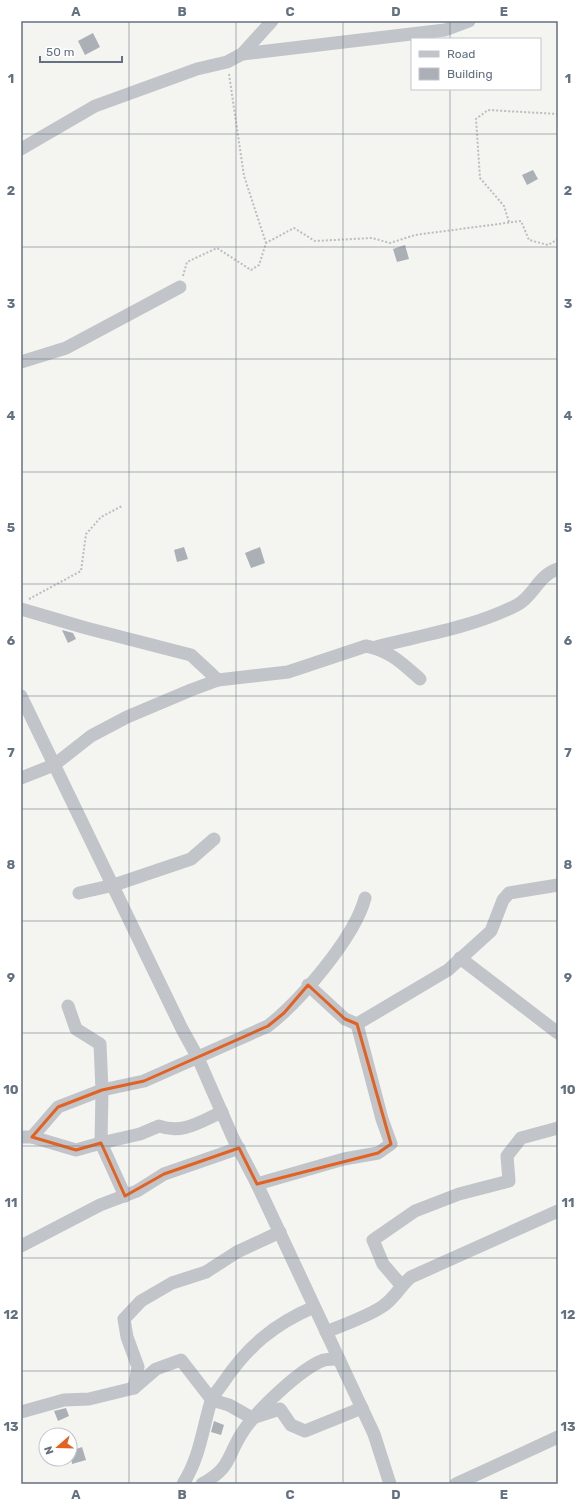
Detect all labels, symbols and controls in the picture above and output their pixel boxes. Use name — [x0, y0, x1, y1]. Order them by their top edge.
text: A — [71, 4, 81, 19]
text: B — [177, 4, 187, 19]
text: C — [285, 4, 295, 19]
text: D — [391, 4, 401, 19]
text: E — [500, 4, 508, 19]
scale bar — [40, 38, 122, 64]
legend — [411, 38, 541, 90]
text: 50 m — [46, 45, 74, 59]
text: Road — [447, 47, 475, 61]
text: Building — [447, 67, 493, 81]
text: 1 — [8, 71, 14, 86]
text: 1 — [565, 71, 571, 86]
text: 2 — [7, 183, 15, 198]
text: 2 — [564, 183, 572, 198]
text: 3 — [7, 296, 16, 311]
text: 3 — [564, 296, 573, 311]
text: 4 — [7, 408, 16, 423]
text: 4 — [564, 408, 573, 423]
text: 5 — [7, 520, 15, 535]
text: 5 — [564, 520, 572, 535]
text: 6 — [7, 633, 16, 648]
text: 6 — [564, 633, 573, 648]
text: 7 — [7, 745, 15, 760]
text: 7 — [564, 745, 572, 760]
text: 8 — [7, 857, 16, 872]
text: 8 — [564, 857, 573, 872]
text: 9 — [7, 970, 15, 985]
text: 9 — [564, 970, 572, 985]
text: 10 — [3, 1082, 19, 1097]
text: 10 — [560, 1082, 576, 1097]
text: 11 — [5, 1195, 17, 1210]
text: 11 — [562, 1195, 574, 1210]
text: 12 — [4, 1307, 18, 1322]
text: 12 — [561, 1307, 575, 1322]
text: 13 — [3, 1419, 19, 1434]
text: 13 — [560, 1419, 576, 1434]
north arrow — [38, 1427, 78, 1467]
text: N — [42, 1444, 57, 1456]
text: A — [71, 1487, 81, 1502]
text: B — [177, 1487, 187, 1502]
text: C — [285, 1487, 295, 1502]
text: D — [391, 1487, 401, 1502]
text: E — [500, 1487, 508, 1502]

